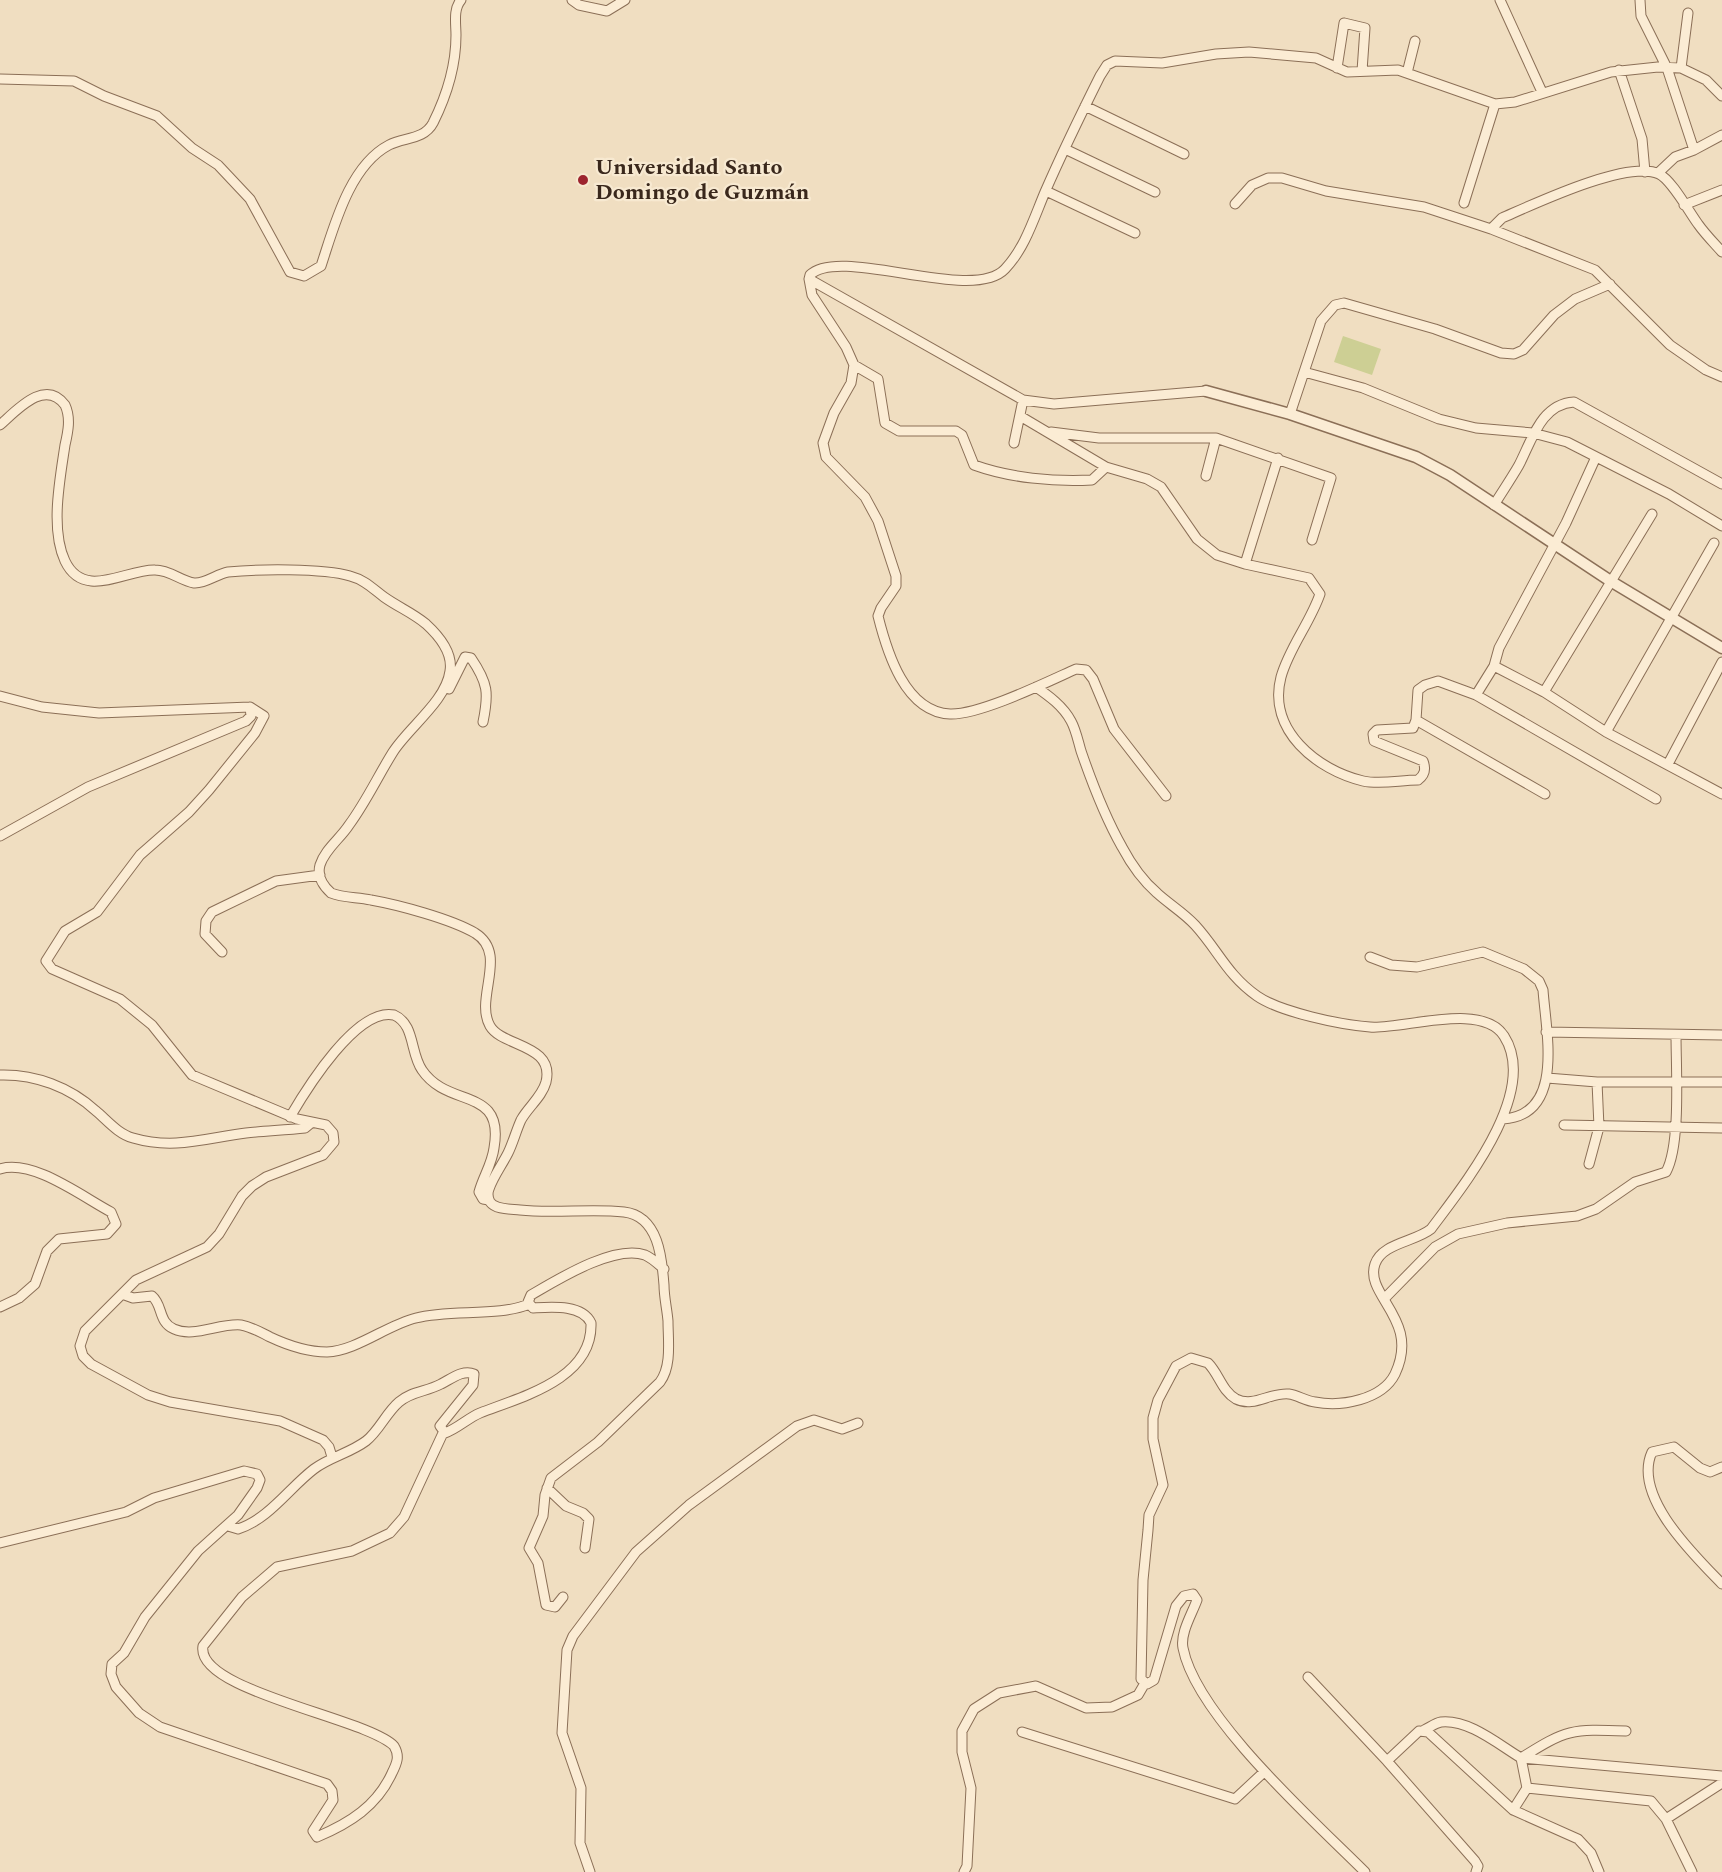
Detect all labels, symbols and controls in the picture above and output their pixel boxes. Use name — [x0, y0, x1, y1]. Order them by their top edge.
place label: Universidad Santo Domingo de Guzmán — [595, 151, 810, 209]
marker: Universidad Santo Domingo de Guzmán — [576, 173, 590, 187]

